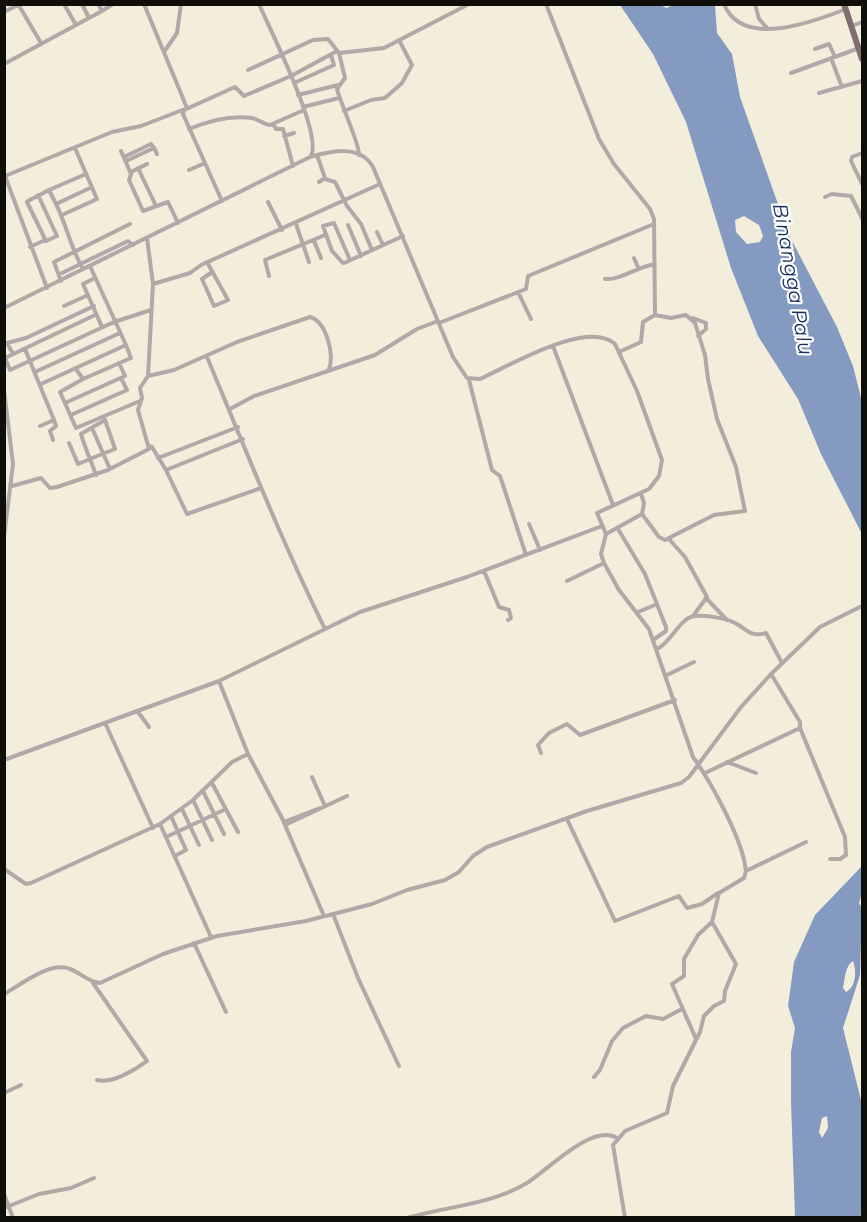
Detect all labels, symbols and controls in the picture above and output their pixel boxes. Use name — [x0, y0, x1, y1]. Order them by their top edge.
water label: Binangga Palu — [768, 201, 818, 357]

